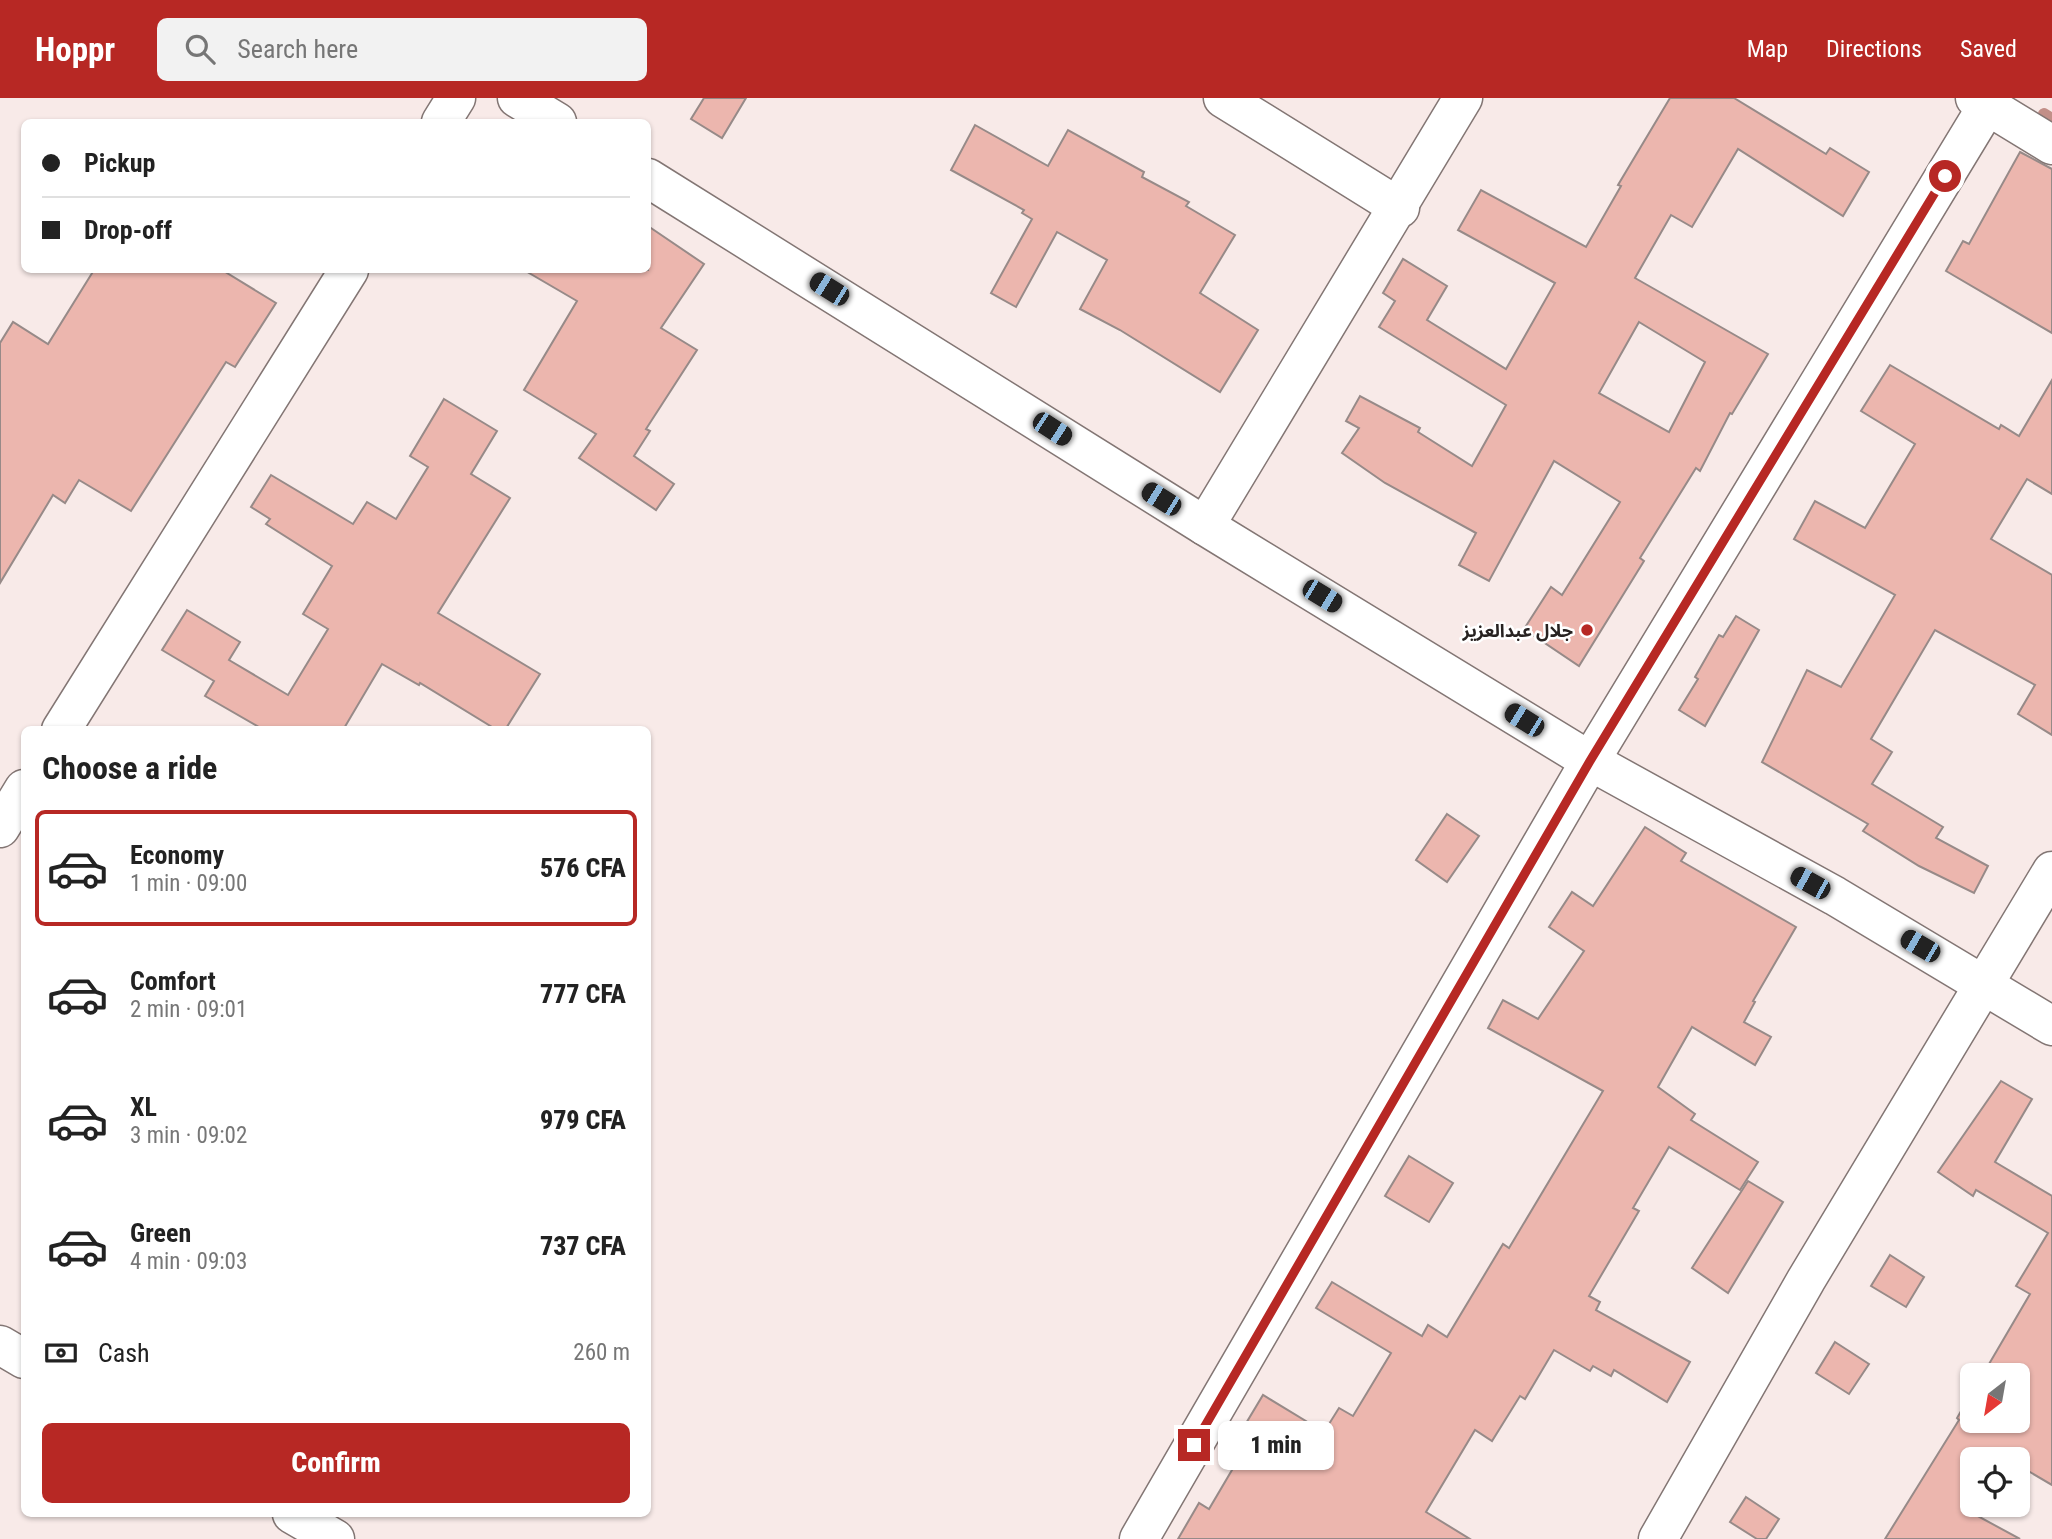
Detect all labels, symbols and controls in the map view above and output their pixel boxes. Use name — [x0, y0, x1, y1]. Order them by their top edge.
search box — [157, 18, 647, 81]
text: Hoppr — [35, 30, 115, 69]
icon: search — [181, 30, 219, 68]
text: Search here — [237, 34, 358, 64]
text: Map — [1747, 35, 1788, 63]
text: Directions — [1826, 35, 1922, 63]
text: Saved — [1960, 35, 2017, 63]
text: Pickup — [84, 148, 155, 178]
route start — [1929, 160, 1961, 192]
text: Drop-off — [84, 215, 172, 245]
car — [806, 269, 853, 309]
car — [1029, 409, 1076, 449]
car — [1138, 479, 1185, 519]
car — [1299, 576, 1346, 616]
place label: جلال عبدالعزيز — [1461, 620, 1573, 642]
marker: جلال عبدالعزيز — [1579, 622, 1595, 638]
car — [1501, 700, 1548, 740]
text: Choose a ride — [42, 749, 217, 787]
icon: car — [46, 837, 109, 900]
text: Economy — [130, 840, 224, 870]
text: 576 CFA — [540, 853, 626, 883]
car — [1787, 864, 1834, 902]
text: 1 min · 09:00 — [130, 870, 247, 897]
car — [1897, 926, 1944, 966]
icon: car — [46, 963, 109, 1026]
text: Comfort — [130, 966, 216, 996]
text: 777 CFA — [540, 979, 626, 1009]
text: 2 min · 09:01 — [130, 996, 247, 1023]
icon: car — [46, 1089, 109, 1152]
text: XL — [130, 1092, 157, 1122]
text: 979 CFA — [540, 1105, 626, 1135]
text: 3 min · 09:02 — [130, 1122, 247, 1149]
icon: car — [46, 1215, 109, 1278]
text: Green — [130, 1218, 191, 1248]
text: 737 CFA — [540, 1231, 626, 1261]
text: 4 min · 09:03 — [130, 1248, 247, 1275]
icon: cash — [42, 1334, 80, 1372]
text: Cash — [98, 1338, 150, 1368]
text: 260 m — [573, 1339, 630, 1366]
north arrow — [1960, 1363, 2030, 1433]
map controls — [1960, 1363, 2030, 1517]
callout: 1 min — [1218, 1420, 1334, 1470]
button: Confirm — [42, 1423, 630, 1503]
route end — [1178, 1429, 1210, 1461]
text: 1 min — [1250, 1432, 1302, 1459]
button: locate — [1960, 1447, 2030, 1517]

